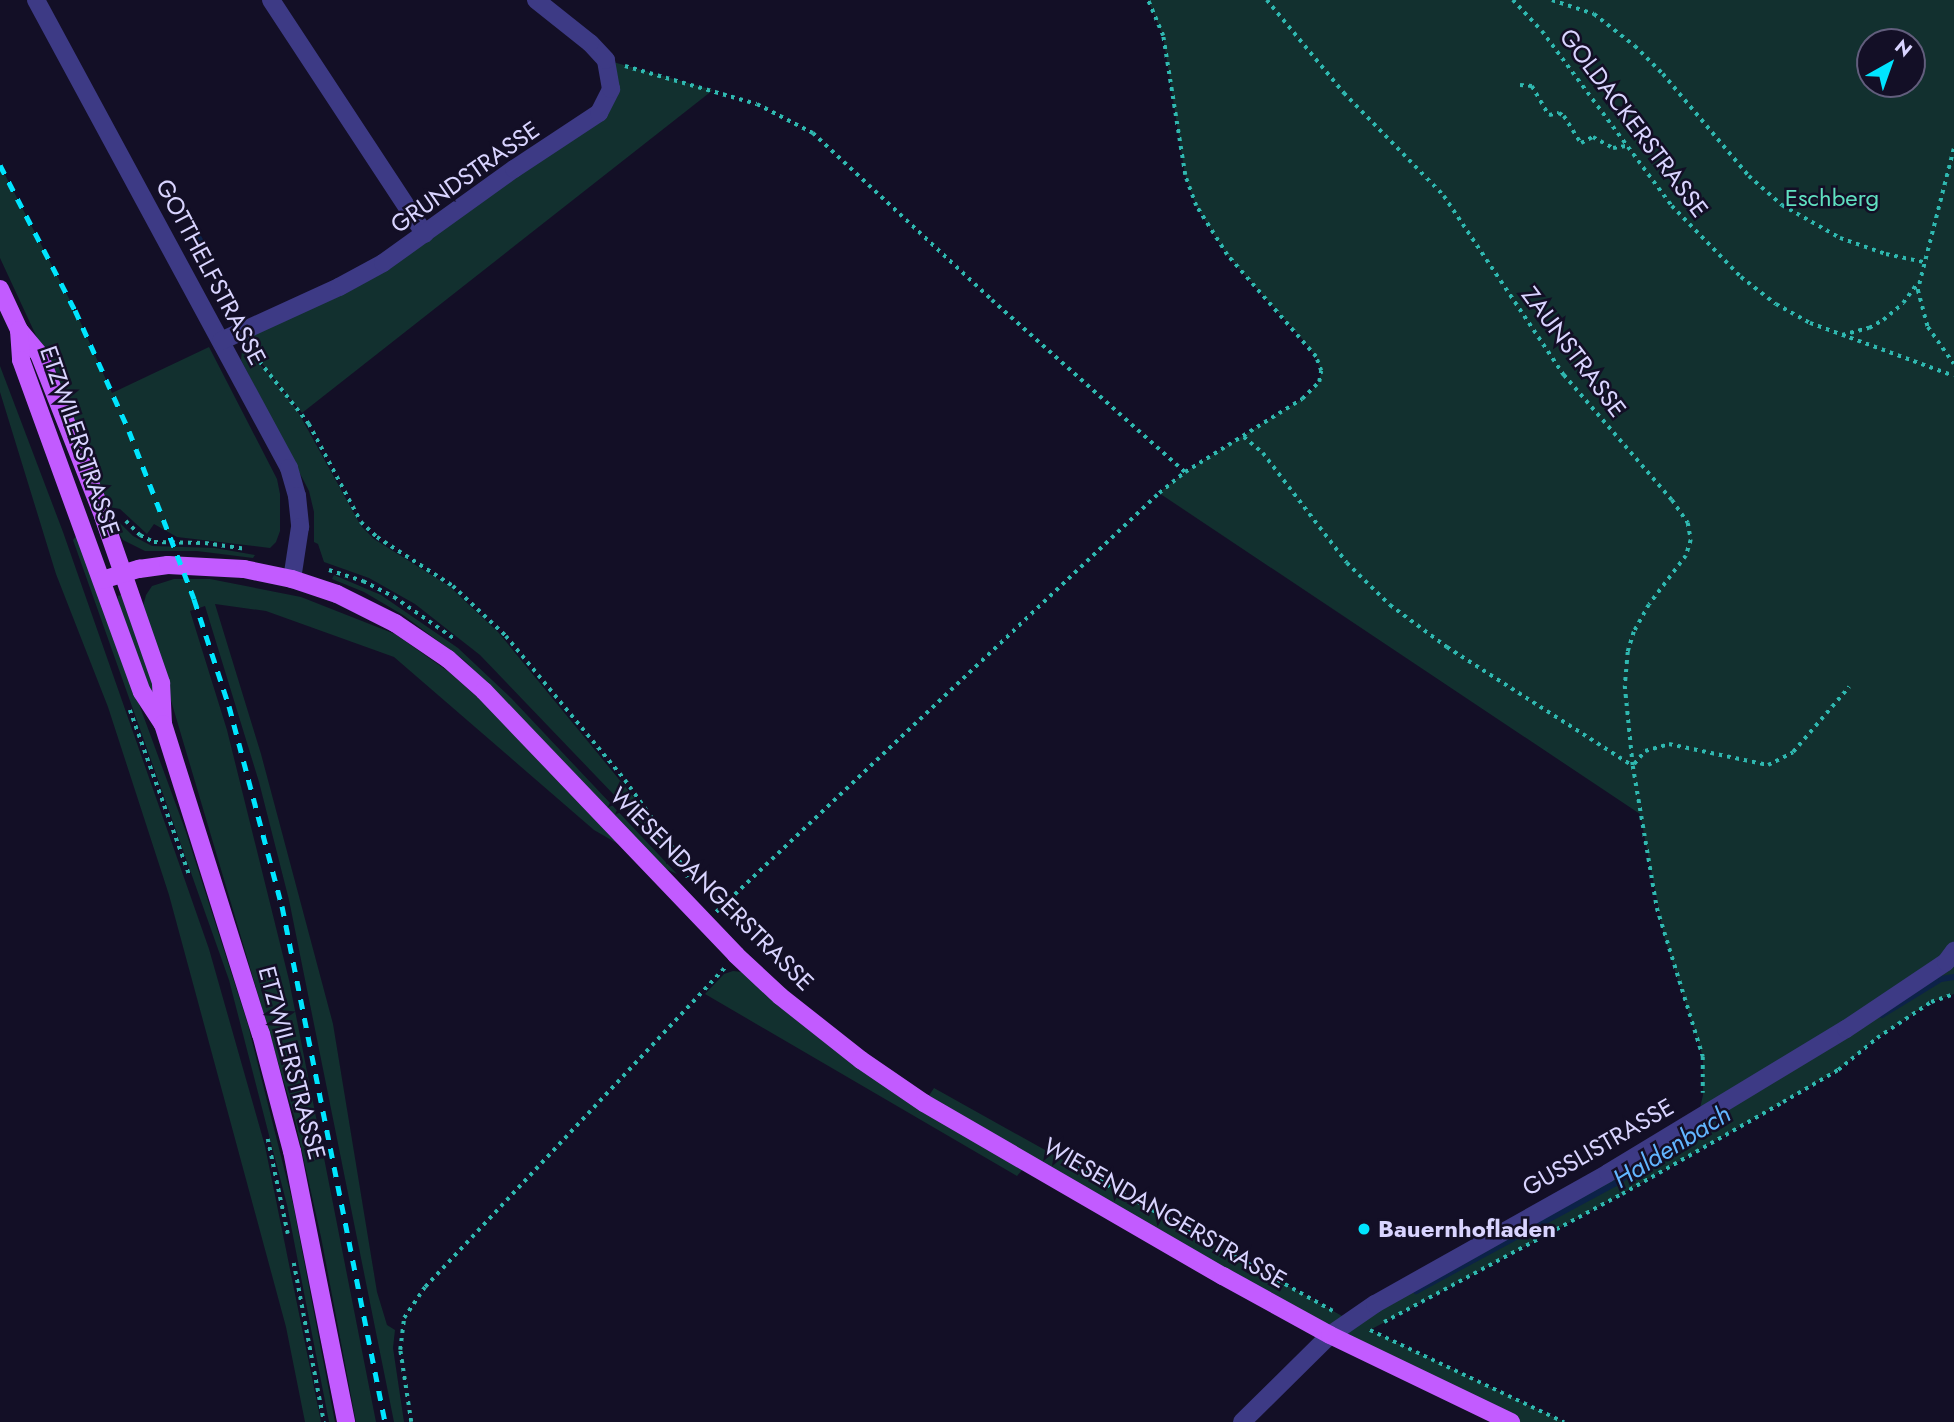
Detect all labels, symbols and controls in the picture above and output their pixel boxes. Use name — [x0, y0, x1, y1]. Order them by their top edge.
street label: GOLDACKERSTRASSE — [1554, 23, 1714, 223]
north arrow — [1856, 28, 1926, 98]
text: N — [1889, 33, 1918, 63]
street label: GRUNDSTRASSE — [385, 115, 545, 239]
street label: GOTTHELFSTRASSE — [150, 174, 272, 370]
park label: Eschberg — [1785, 184, 1879, 212]
street label: ZAUNSTRASSE — [1516, 281, 1632, 423]
street label: ETZWILERSTRASSE — [34, 342, 126, 540]
street label: WIESENDANGERSTRASSE — [604, 781, 820, 997]
street label: ETZWILERSTRASSE — [252, 963, 332, 1163]
street label: GUSSLISTRASSE — [1517, 1092, 1679, 1202]
water label: Haldenbach — [1607, 1099, 1737, 1195]
street label: WIESENDANGERSTRASSE — [1038, 1131, 1292, 1295]
place label: Bauernhofladen — [1378, 1215, 1556, 1243]
marker: Bauernhofladen — [1356, 1221, 1372, 1237]

